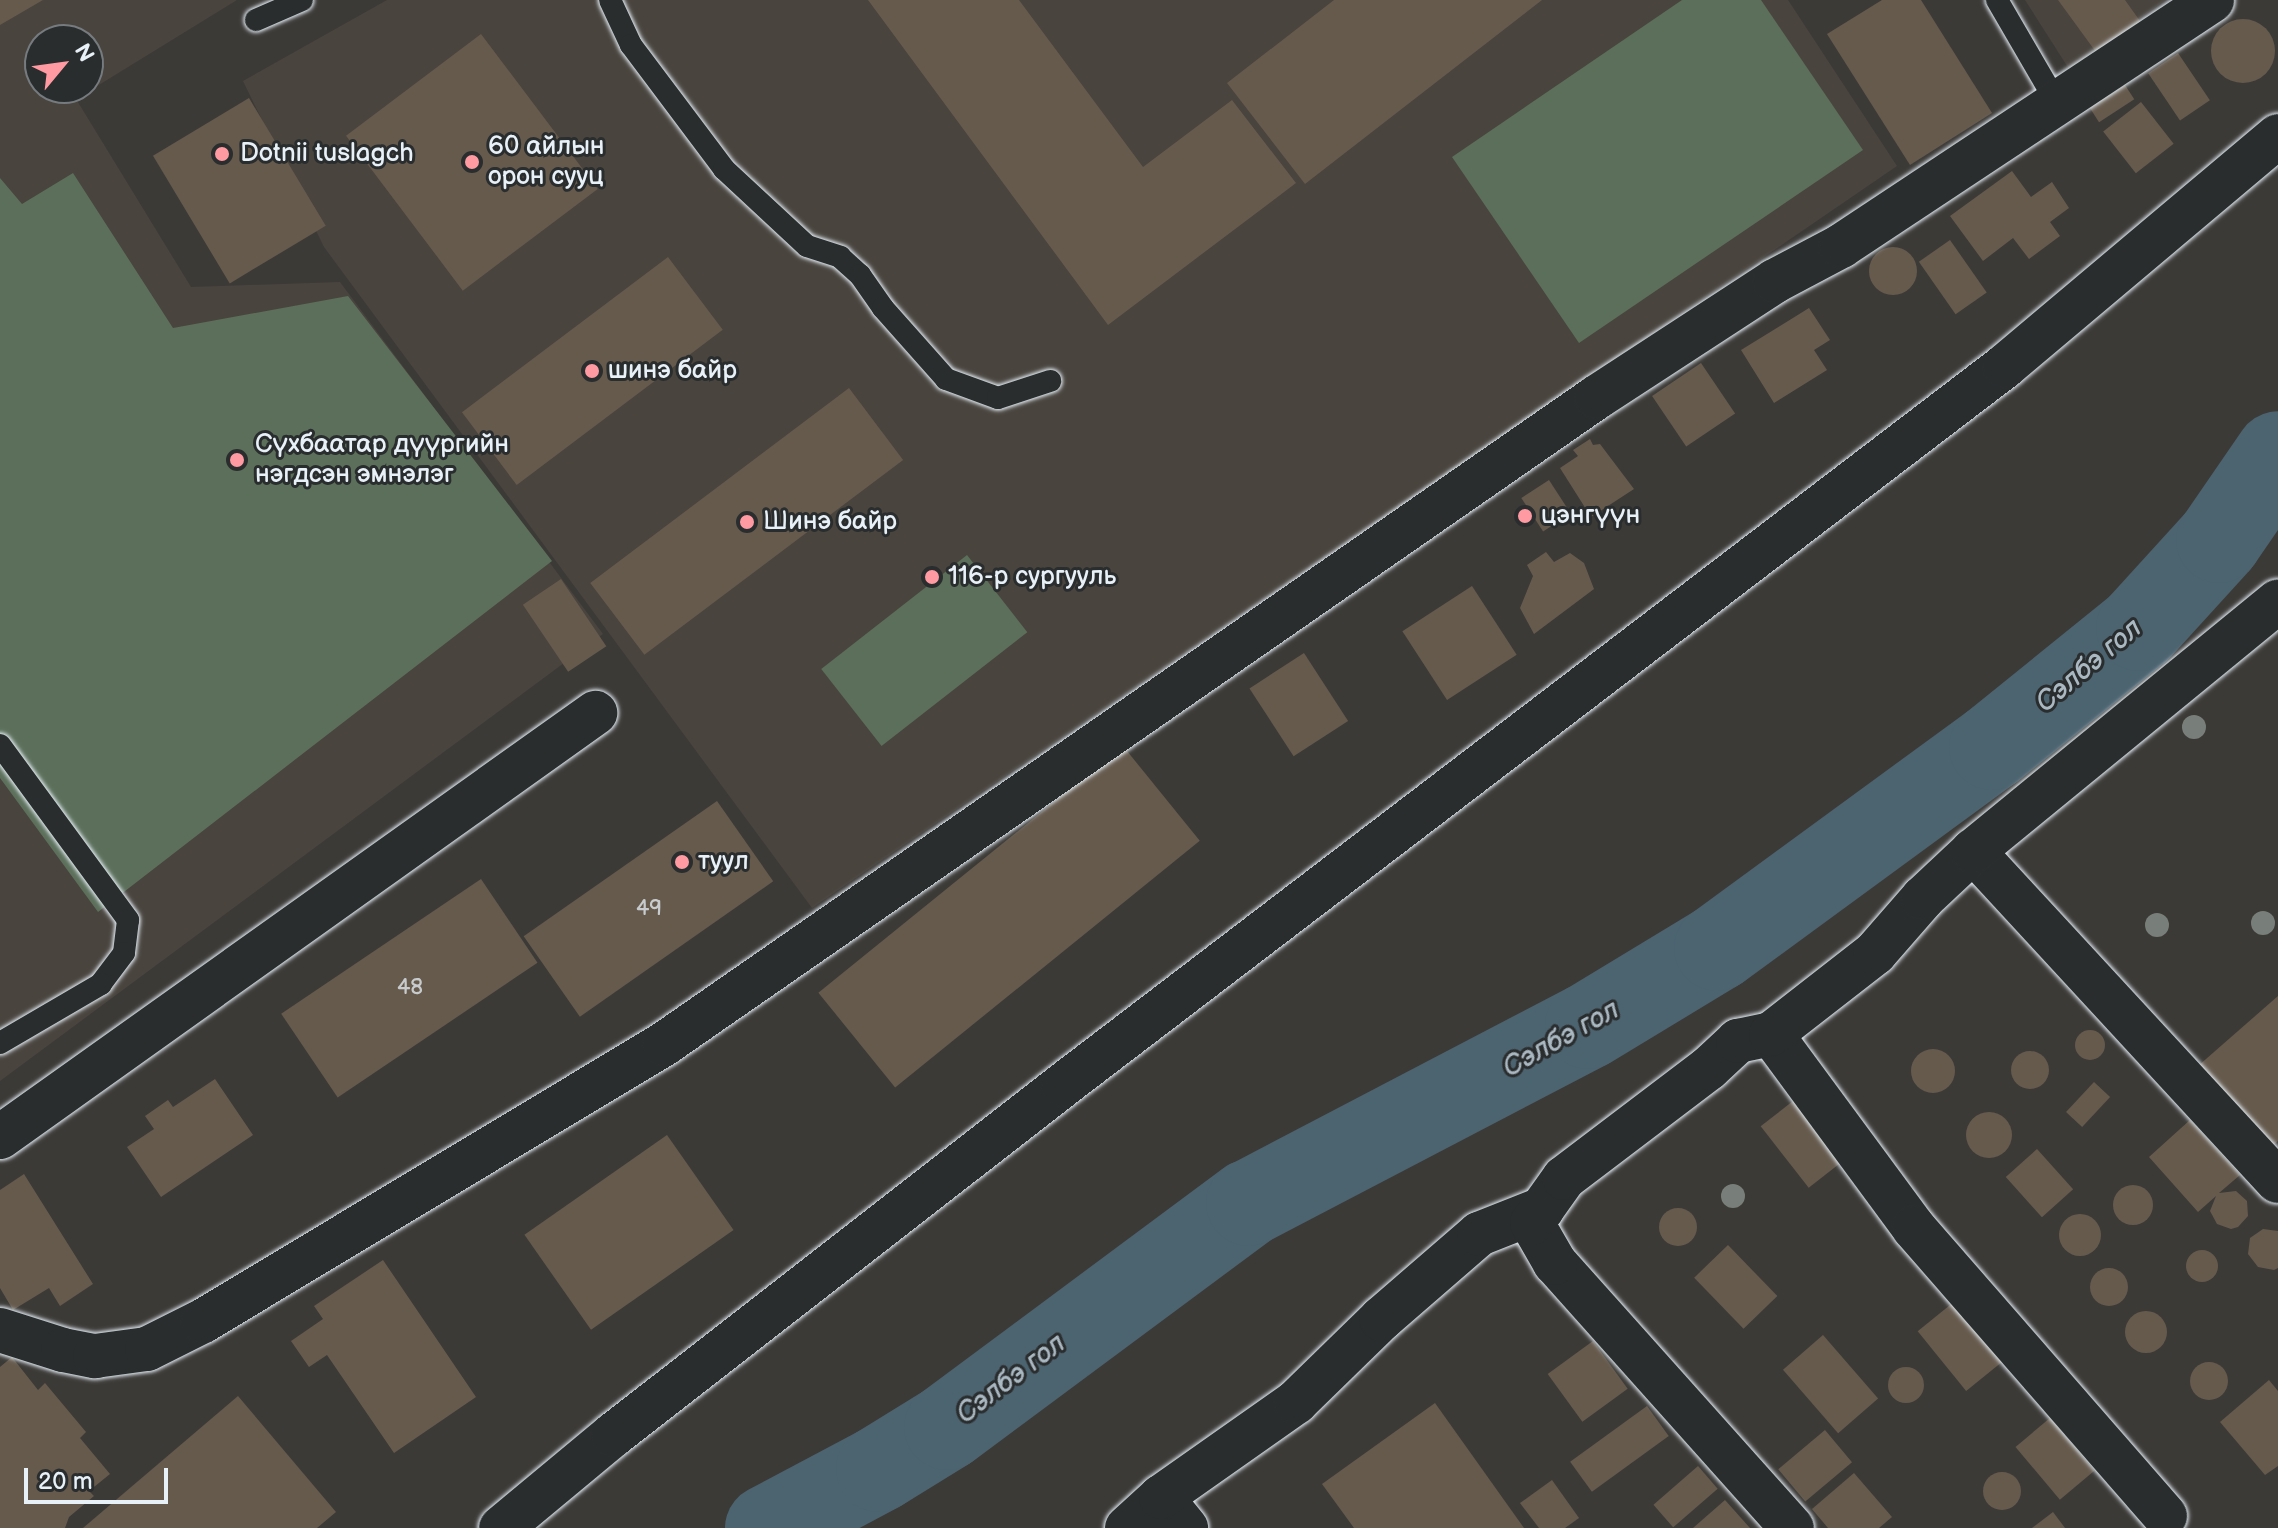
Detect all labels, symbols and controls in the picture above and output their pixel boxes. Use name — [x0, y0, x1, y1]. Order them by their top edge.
north arrow — [24, 24, 104, 104]
text: N — [68, 39, 99, 67]
place label: 60 айлын орон сууц — [488, 131, 605, 192]
place label: Dotnii tuslagch — [240, 138, 414, 170]
marker: Dotnii tuslagch — [211, 143, 233, 165]
marker: 60 айлын орон сууц — [463, 153, 481, 171]
place label: шинэ байр — [608, 355, 737, 387]
marker: шинэ байр — [583, 362, 601, 380]
place label: Сүхбаатар дүүргийн нэгдсэн эмнэлэг — [255, 429, 509, 490]
marker: Сүхбаатар дүүргийн нэгдсэн эмнэлэг — [226, 449, 248, 471]
place label: цэнгүүн — [1541, 500, 1640, 532]
place label: Шинэ байр — [763, 506, 897, 538]
marker: цэнгүүн — [1516, 507, 1534, 525]
marker: Шинэ байр — [738, 513, 756, 531]
place label: 116-р сургууль — [948, 561, 1116, 593]
marker: 116-р сургууль — [923, 568, 941, 586]
water label: Сэлбэ гол — [2029, 612, 2149, 720]
place label: туул — [698, 846, 749, 878]
marker: туул — [673, 853, 691, 871]
house number: 49 — [636, 896, 662, 922]
house number: 48 — [397, 975, 423, 1001]
water label: Сэлбэ гол — [1497, 993, 1625, 1085]
water label: Сэлбэ гол — [950, 1327, 1072, 1431]
scale bar — [28, 1452, 172, 1502]
text: 20 m — [38, 1467, 93, 1496]

